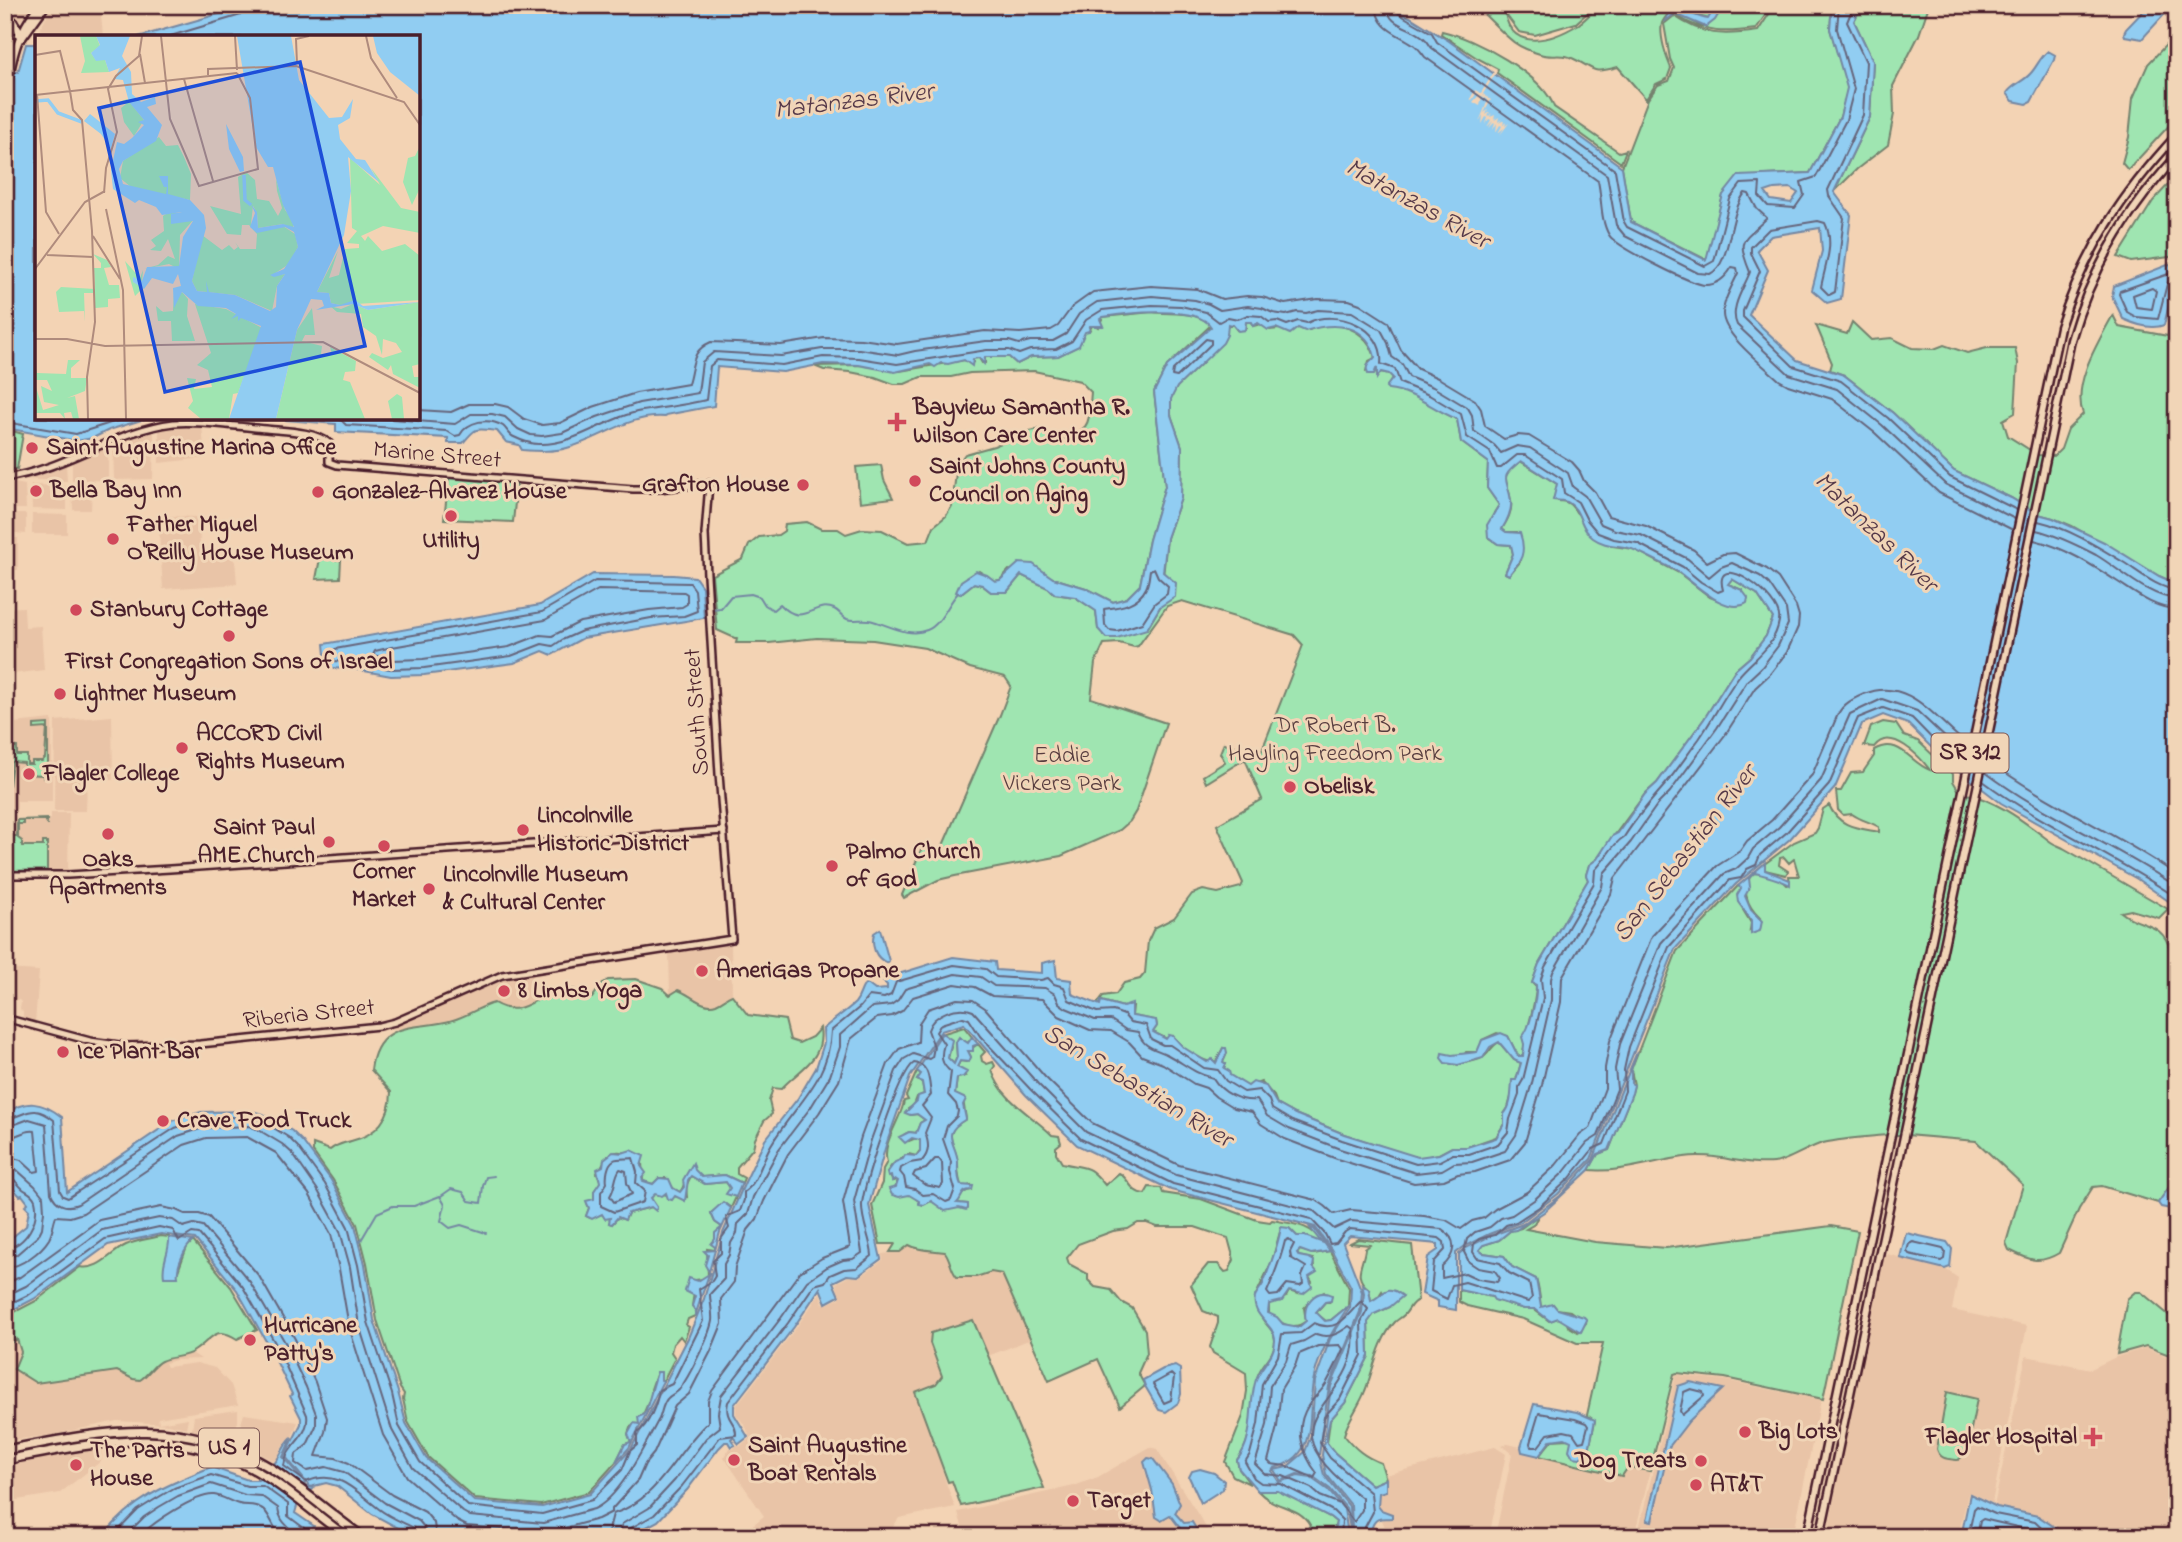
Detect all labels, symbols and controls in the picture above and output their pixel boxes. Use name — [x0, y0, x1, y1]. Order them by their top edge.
inset map — [35, 35, 420, 420]
water label: Matanzas River — [772, 73, 938, 131]
water label: Matanzas River — [1338, 150, 1499, 262]
place label: Bayview Samantha R. Wilson Care Center — [912, 391, 1130, 454]
marker: Bayview Samantha R. Wilson Care Center — [887, 412, 907, 432]
place label: Saint Augustine Marina Office — [46, 431, 338, 467]
street label: Marine Street — [372, 433, 502, 479]
marker: Saint Augustine Marina Office — [24, 440, 40, 456]
place label: Saint Johns County Council on Aging — [929, 450, 1125, 514]
water label: Matanzas River — [1804, 464, 1948, 604]
place label: Grafton House — [642, 468, 790, 503]
marker: Saint Johns County Council on Aging — [907, 473, 923, 489]
place label: Bella Bay Inn — [49, 474, 182, 510]
place label: Gonzalez-Alvarez House — [332, 475, 568, 510]
marker: Grafton House — [795, 477, 811, 493]
marker: Bella Bay Inn — [28, 483, 44, 499]
marker: Gonzalez-Alvarez House — [310, 484, 326, 500]
place label: Father Miguel O'Reilly House Museum — [126, 508, 354, 572]
marker: Utility — [443, 508, 459, 524]
place label: Utility — [422, 524, 480, 560]
marker: Father Miguel O'Reilly House Museum — [105, 531, 121, 547]
place label: Stanbury Cottage — [90, 593, 269, 629]
marker: Stanbury Cottage — [68, 602, 84, 618]
marker: First Congregation Sons of Israel — [221, 628, 237, 644]
place label: First Congregation Sons of Israel — [64, 645, 393, 681]
street label: South Street — [676, 647, 720, 777]
place label: Lightner Museum — [74, 677, 236, 713]
marker: Lightner Museum — [52, 686, 68, 702]
park label: Dr Robert B. Hayling Freedom Park — [1228, 709, 1442, 773]
place label: ACCORD Civil Rights Museum — [196, 717, 345, 781]
road number: SR 312 — [1932, 734, 2008, 772]
park label: Eddie Vickers Park — [1002, 739, 1121, 802]
marker: ACCORD Civil Rights Museum — [174, 740, 190, 756]
water label: San Sebastian River — [1605, 755, 1769, 951]
place label: Flagler College — [42, 757, 180, 793]
marker: Flagler College — [21, 766, 37, 782]
place label: Obelisk — [1304, 770, 1375, 805]
marker: Obelisk — [1282, 779, 1298, 795]
place label: Lincolnville Historic District — [537, 799, 690, 862]
place label: Saint Paul AME Church — [197, 811, 315, 874]
marker: Lincolnville Historic District — [515, 822, 531, 838]
marker: Oaks Apartments — [100, 826, 116, 842]
marker: Saint Paul AME Church — [321, 834, 337, 850]
place label: Palmo Church of God — [846, 835, 980, 898]
marker: Corner Market — [376, 838, 392, 854]
place label: Oaks Apartments — [49, 843, 167, 906]
place label: Corner Market — [352, 855, 417, 918]
place label: Lincolnville Museum & Cultural Center — [442, 858, 629, 921]
marker: Palmo Church of God — [824, 858, 840, 874]
marker: Lincolnville Museum & Cultural Center — [421, 881, 437, 897]
place label: AmeriGas Propane — [716, 954, 900, 989]
marker: AmeriGas Propane — [694, 963, 710, 979]
place label: 8 Limbs Yoga — [517, 974, 642, 1010]
marker: 8 Limbs Yoga — [496, 983, 512, 999]
street label: Riberia Street — [241, 991, 377, 1039]
water label: San Sebastian River — [1035, 1015, 1242, 1160]
place label: Ice Plant Bar — [77, 1035, 203, 1070]
marker: Ice Plant Bar — [55, 1044, 71, 1060]
place label: Crave Food Truck — [177, 1104, 352, 1139]
marker: Crave Food Truck — [155, 1113, 171, 1129]
place label: Hurricane Patty's — [264, 1309, 358, 1373]
marker: Hurricane Patty's — [242, 1332, 258, 1348]
place label: Big Lots — [1758, 1415, 1838, 1451]
place label: Flagler Hospital — [1924, 1420, 2077, 1456]
marker: Big Lots — [1737, 1424, 1753, 1440]
marker: Flagler Hospital — [2083, 1427, 2103, 1447]
road number: US 1 — [199, 1428, 259, 1468]
place label: Saint Augustine Boat Rentals — [747, 1429, 908, 1492]
place label: The Parts House — [90, 1434, 185, 1497]
place label: Dog Treats — [1574, 1444, 1687, 1480]
marker: Saint Augustine Boat Rentals — [726, 1452, 742, 1468]
marker: Dog Treats — [1693, 1453, 1709, 1469]
marker: The Parts House — [68, 1457, 84, 1473]
place label: AT&T — [1710, 1468, 1764, 1503]
marker: AT&T — [1688, 1477, 1704, 1493]
place label: Target — [1087, 1484, 1152, 1520]
marker: Target — [1065, 1493, 1081, 1509]

